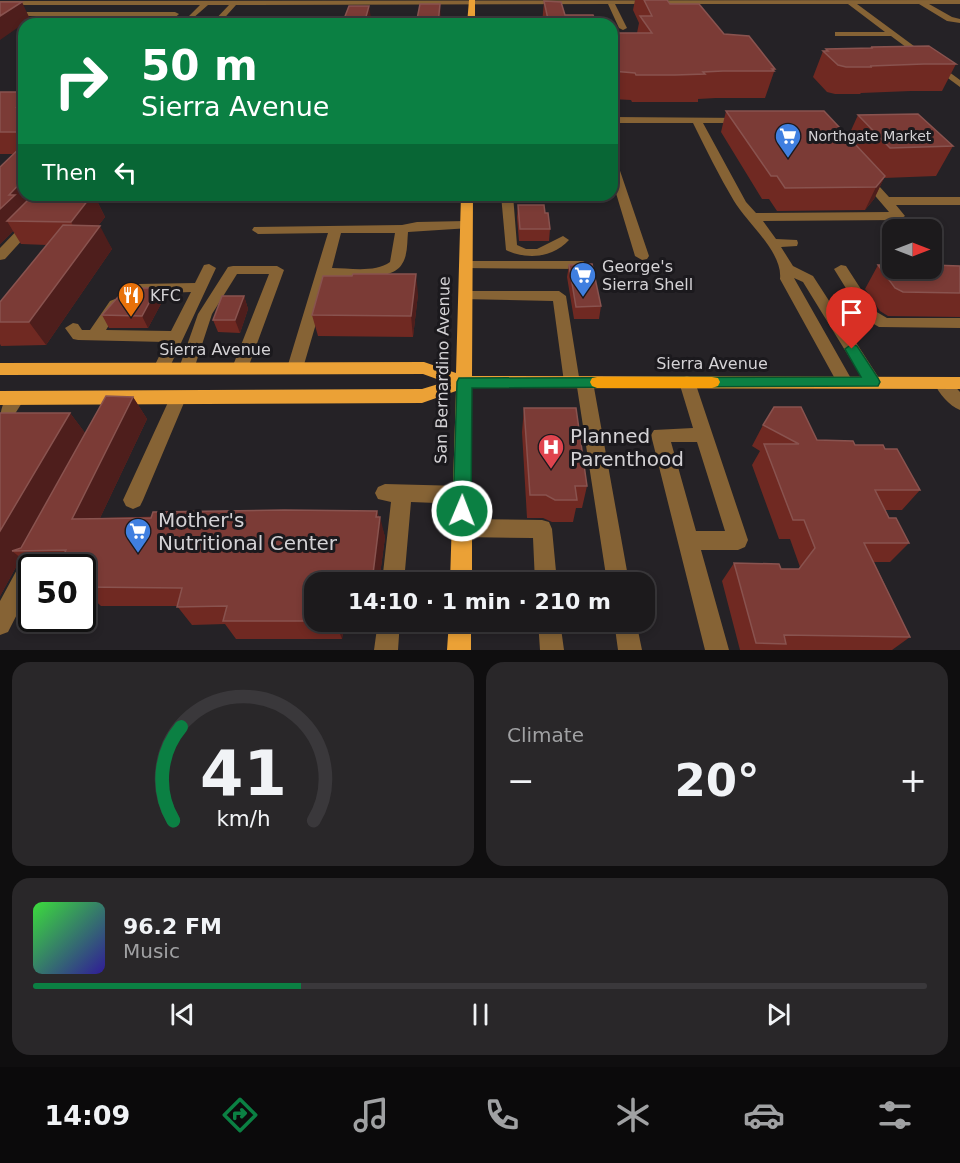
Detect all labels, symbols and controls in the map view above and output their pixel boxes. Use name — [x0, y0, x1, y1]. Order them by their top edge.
text: 50 m — [141, 41, 258, 90]
icon: right — [42, 42, 120, 120]
text: Sierra Avenue — [141, 91, 329, 122]
supermarket icon: Northgate Market — [773, 121, 803, 159]
place label: Northgate Market — [808, 128, 932, 144]
icon: left — [109, 156, 142, 189]
text: Then — [42, 160, 97, 185]
north arrow — [882, 219, 942, 279]
map controls — [882, 219, 942, 279]
place label: George's Sierra Shell — [602, 257, 693, 294]
supermarket icon: George's Sierra Shell — [568, 260, 598, 298]
street label: San Bernardino Avenue — [431, 276, 454, 464]
restaurant icon: KFC — [116, 280, 146, 318]
place label: KFC — [150, 286, 181, 305]
pin — [826, 287, 877, 349]
icon: arrive — [835, 296, 868, 329]
street label: Sierra Avenue — [159, 340, 271, 359]
street label: Sierra Avenue — [656, 354, 768, 373]
place label: Planned Parenthood — [570, 424, 684, 471]
hospital icon: Planned Parenthood — [536, 432, 566, 470]
position arrow — [430, 479, 494, 543]
place label: Mother's Nutritional Center — [158, 508, 338, 555]
supermarket icon: Mother's Nutritional Center — [123, 516, 153, 554]
speed limit sign: 50 — [18, 554, 96, 632]
text: 14:10 · 1 min · 210 m — [348, 589, 611, 614]
text: Climate — [507, 723, 584, 747]
text: 41 — [200, 737, 286, 810]
text: 20° — [674, 754, 760, 807]
text: − — [507, 761, 535, 800]
text: + — [899, 761, 927, 800]
text: km/h — [216, 806, 270, 831]
text: 96.2 FM — [123, 914, 222, 939]
text: Music — [123, 939, 180, 963]
icon: previous — [166, 998, 199, 1031]
icon: pause — [464, 998, 497, 1031]
icon: next — [762, 998, 795, 1031]
icon: directions — [219, 1094, 261, 1136]
icon: music — [350, 1094, 392, 1136]
icon: phone — [481, 1094, 523, 1136]
icon: climate — [612, 1094, 654, 1136]
icon: car — [743, 1094, 785, 1136]
icon: filters — [874, 1094, 916, 1136]
text: 14:09 — [44, 1100, 130, 1131]

